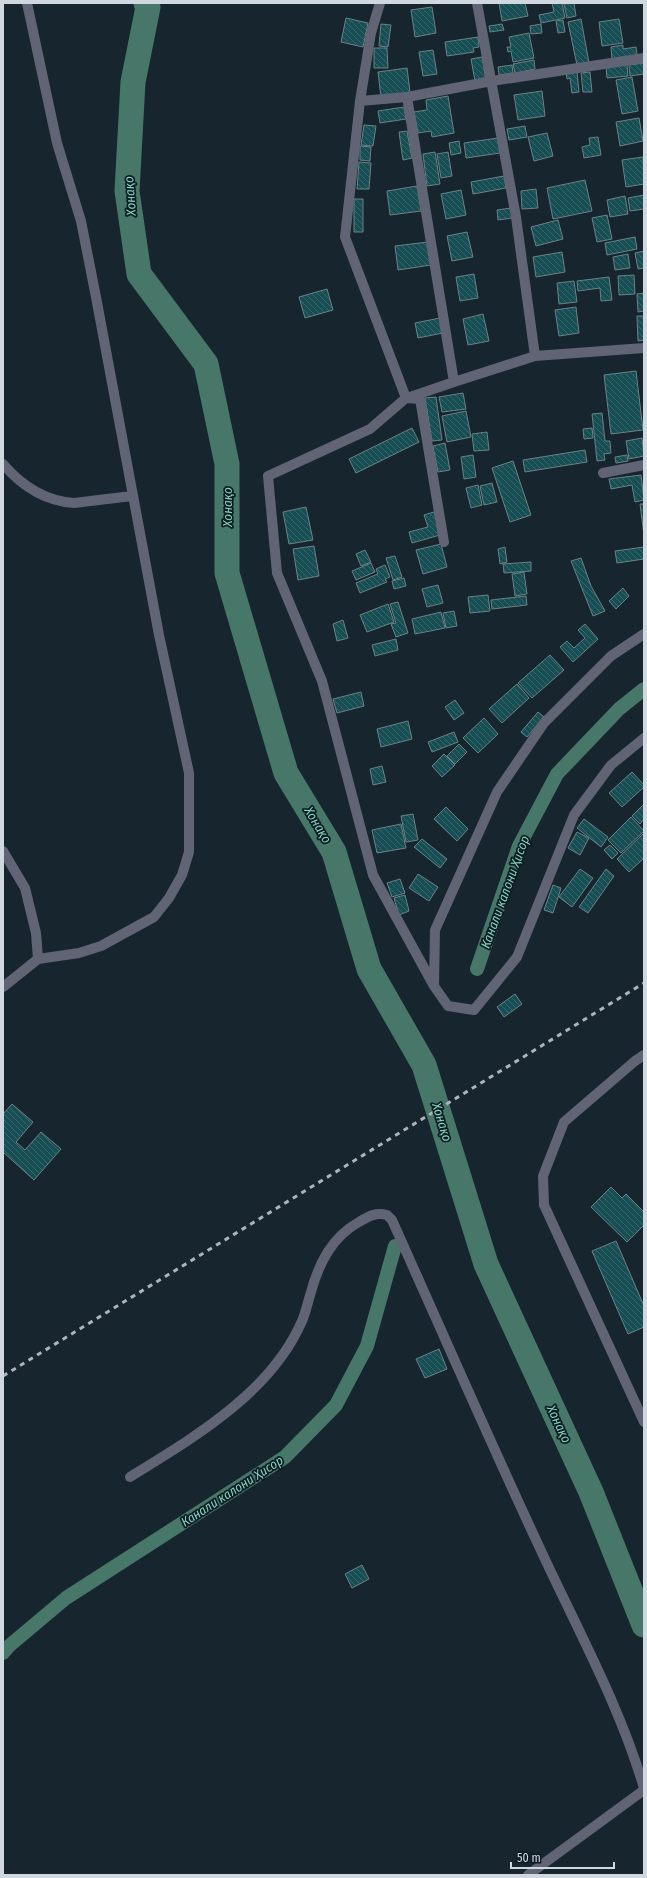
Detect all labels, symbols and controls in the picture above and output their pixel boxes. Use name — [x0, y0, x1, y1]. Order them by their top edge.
water label: Хонақо — [121, 176, 139, 217]
water label: Хонақо — [220, 487, 235, 528]
water label: Хонақо — [301, 803, 335, 846]
water label: Канали калони Ҳисор — [478, 834, 532, 950]
water label: Хонақо — [429, 1100, 455, 1143]
water label: Хонақо — [543, 1402, 574, 1445]
water label: Канали калони Ҳисор — [178, 1452, 286, 1530]
scale bar — [511, 1844, 614, 1870]
text: 50 m — [517, 1851, 541, 1865]

